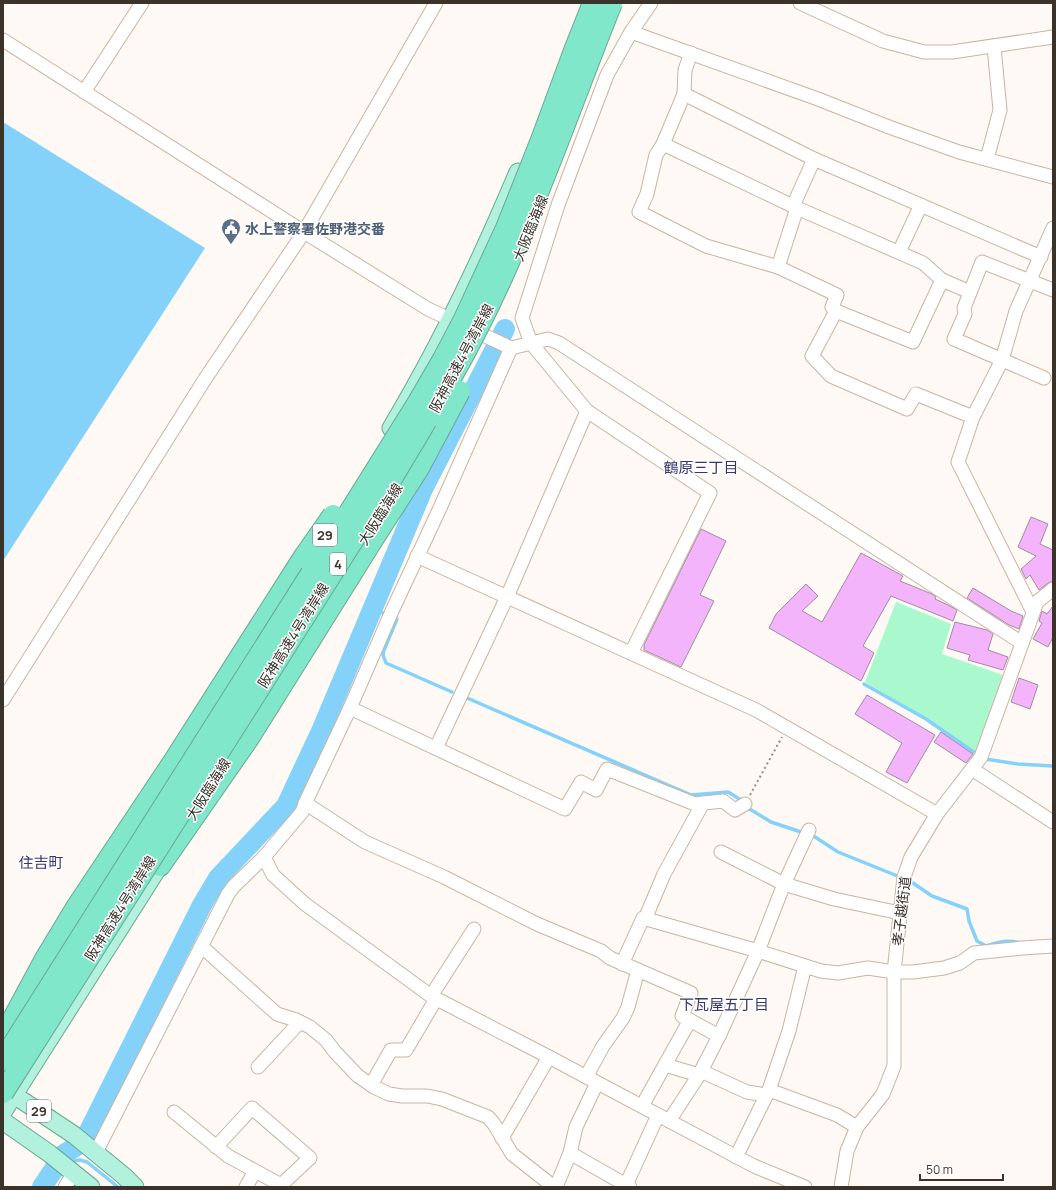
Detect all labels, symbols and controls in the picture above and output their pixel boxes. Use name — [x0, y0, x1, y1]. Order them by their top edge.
street label: 大阪臨海線 — [508, 192, 552, 264]
public building icon: 水上警察署佐野港交番 — [220, 217, 242, 245]
place label: 水上警察署佐野港交番 — [245, 219, 385, 238]
street label: 阪神高速4号湾岸線 — [424, 300, 498, 416]
district label: 鶴原三丁目 — [663, 457, 739, 478]
street label: 大阪臨海線 — [353, 479, 407, 549]
road number: 29 — [313, 524, 337, 546]
road number: 4 — [330, 553, 346, 575]
street label: 阪神高速4号湾岸線 — [253, 579, 333, 691]
street label: 大阪臨海線 — [181, 754, 235, 824]
district label: 住吉町 — [18, 852, 64, 873]
street label: 阪神高速4号湾岸線 — [80, 852, 160, 964]
street label: 孝子越街道 — [887, 875, 915, 947]
district label: 下瓦屋五丁目 — [679, 994, 769, 1015]
road number: 29 — [27, 1100, 51, 1122]
scale bar — [920, 1156, 1003, 1182]
text: 50 m — [926, 1161, 953, 1178]

